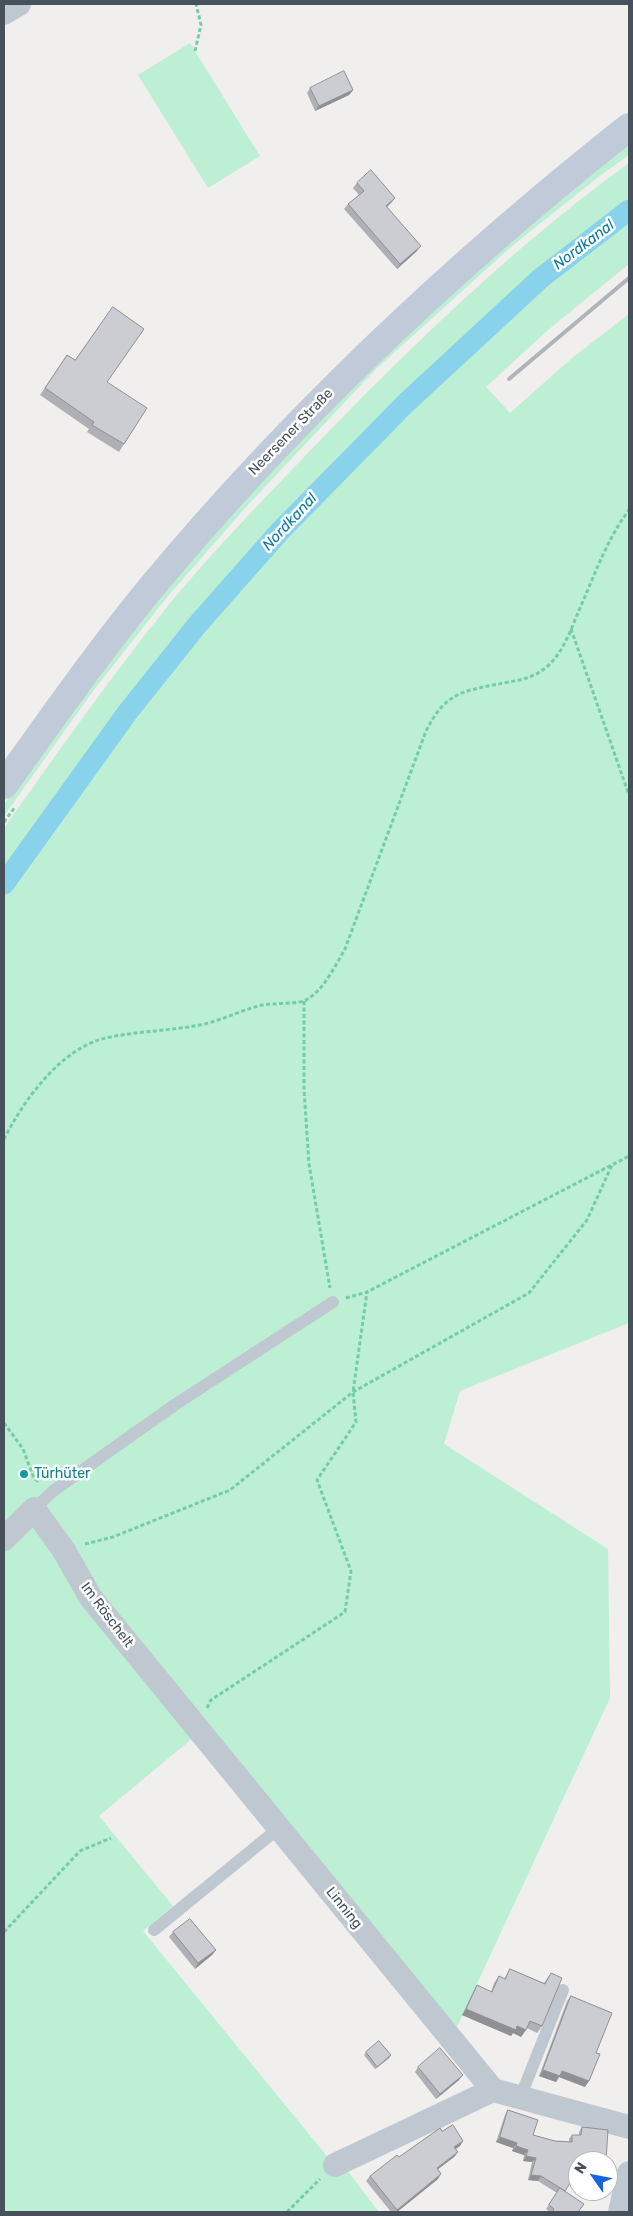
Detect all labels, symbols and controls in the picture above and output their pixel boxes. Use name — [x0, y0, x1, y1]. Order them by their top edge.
water label: Nordkanal — [550, 216, 618, 274]
street label: Neersener Straße — [245, 385, 337, 479]
water label: Nordkanal — [259, 490, 321, 554]
place label: Türhüter — [34, 1466, 90, 1482]
marker: Türhüter — [18, 1468, 30, 1480]
street label: Im Röschelt — [77, 1579, 137, 1651]
street label: Linning — [322, 1884, 366, 1932]
north arrow — [568, 2151, 618, 2201]
text: N — [571, 2159, 591, 2177]

